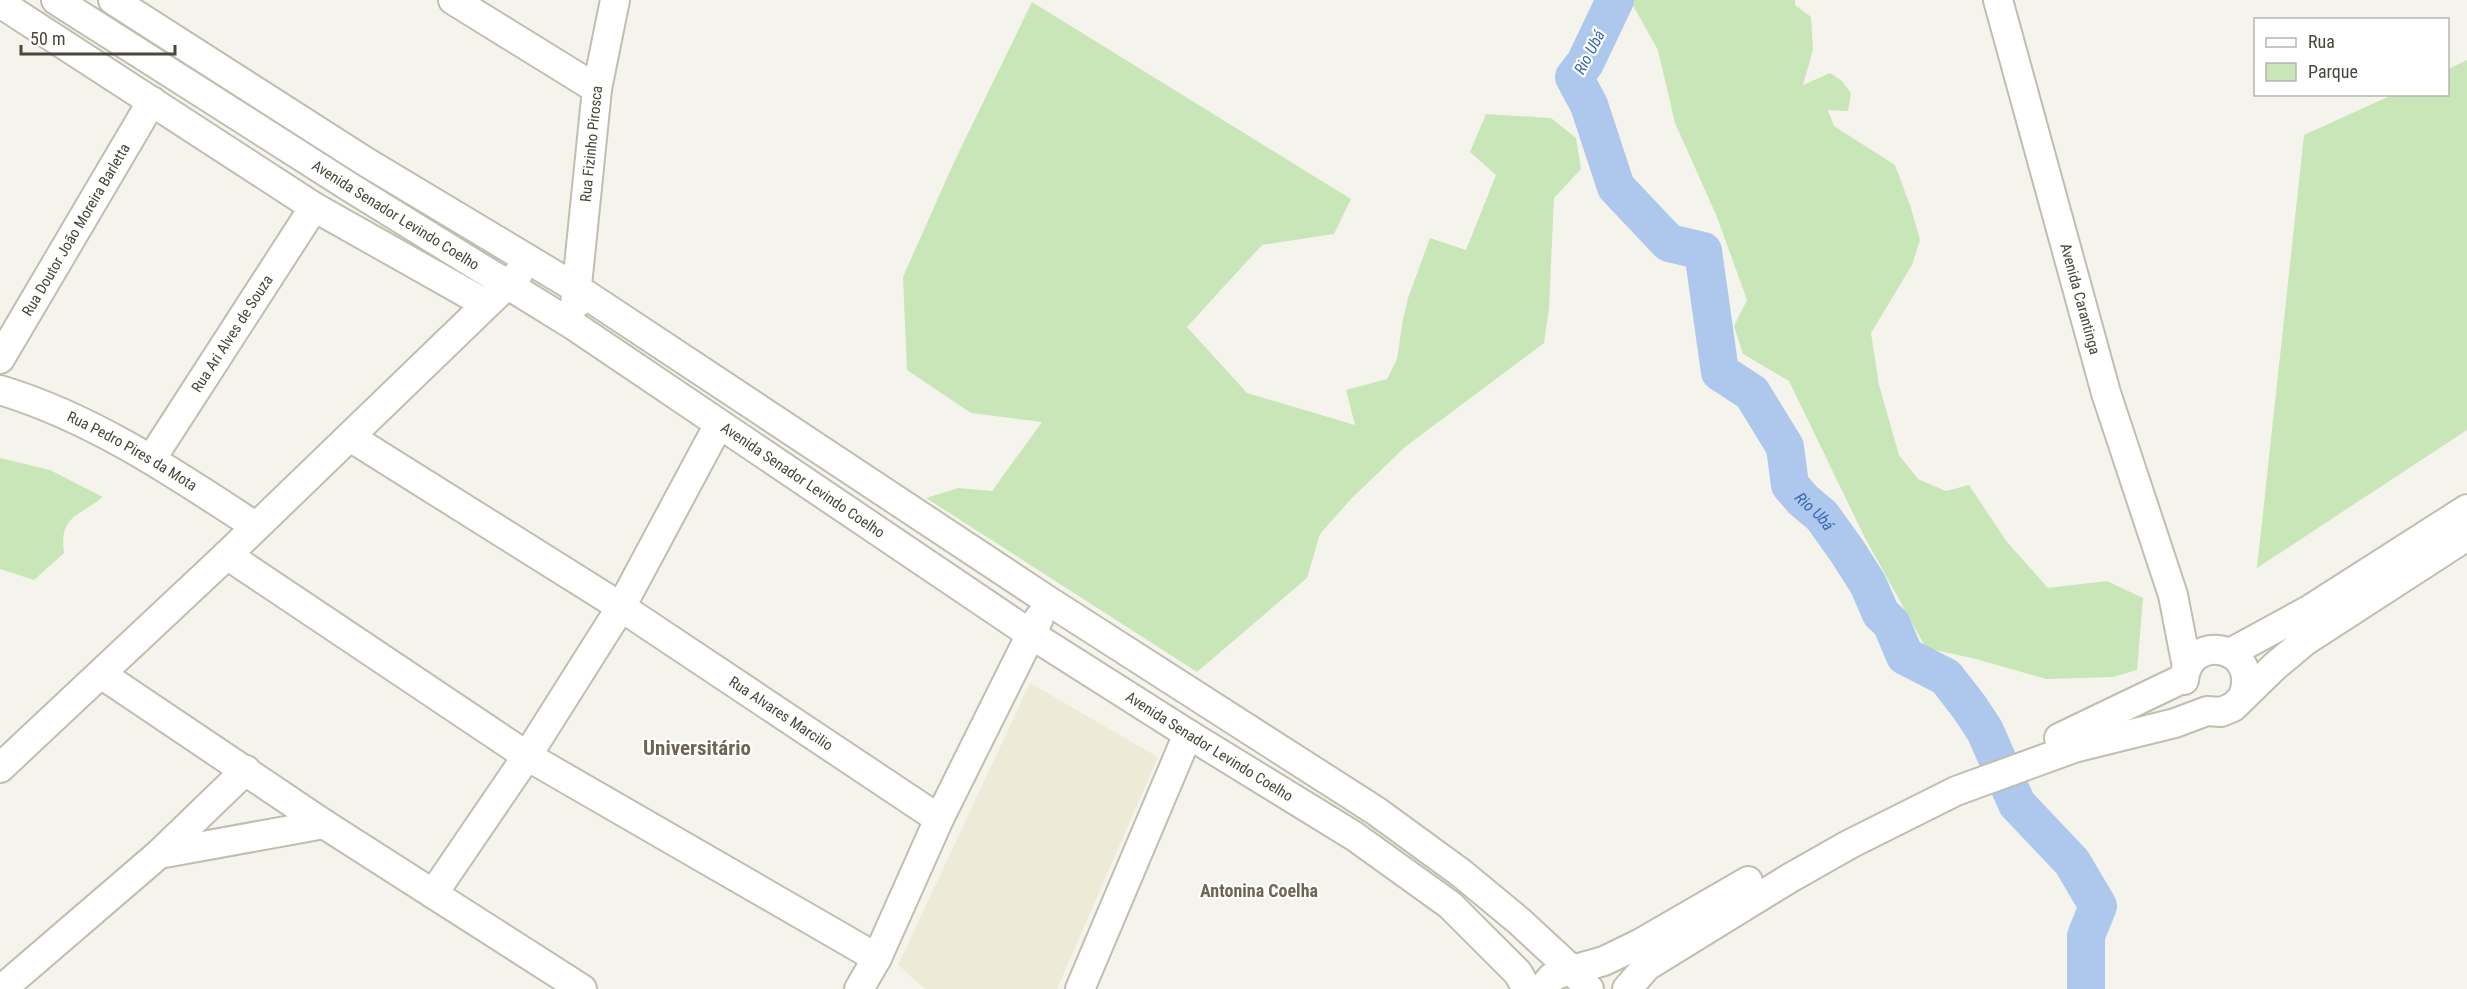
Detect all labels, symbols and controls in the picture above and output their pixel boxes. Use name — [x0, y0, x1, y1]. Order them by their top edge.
scale bar — [21, 18, 176, 56]
legend — [2254, 18, 2449, 96]
water label: Rio Ubá — [1570, 27, 1609, 77]
text: 50 m — [30, 28, 65, 49]
text: Rua — [2308, 31, 2335, 52]
text: Parque — [2308, 61, 2358, 82]
street label: Rua Fizinho Pirosca — [577, 85, 606, 203]
street label: Rua Doutor João Moreira Barletta — [18, 140, 134, 319]
street label: Avenida Senador Levindo Coelho — [309, 156, 483, 274]
street label: Avenida Carantinga — [2056, 241, 2104, 357]
street label: Rua Ari Alves de Souza — [188, 272, 277, 396]
street label: Rua Pedro Pires da Mota — [64, 408, 200, 495]
street label: Avenida Senador Levindo Coelho — [718, 419, 888, 542]
water label: Rio Ubá — [1791, 489, 1838, 535]
street label: Rua Alvares Marcilio — [725, 672, 836, 755]
street label: Avenida Senador Levindo Coelho — [1122, 688, 1296, 805]
district label: Universitário — [643, 736, 751, 760]
district label: Antonina Coelha — [1200, 880, 1318, 901]

